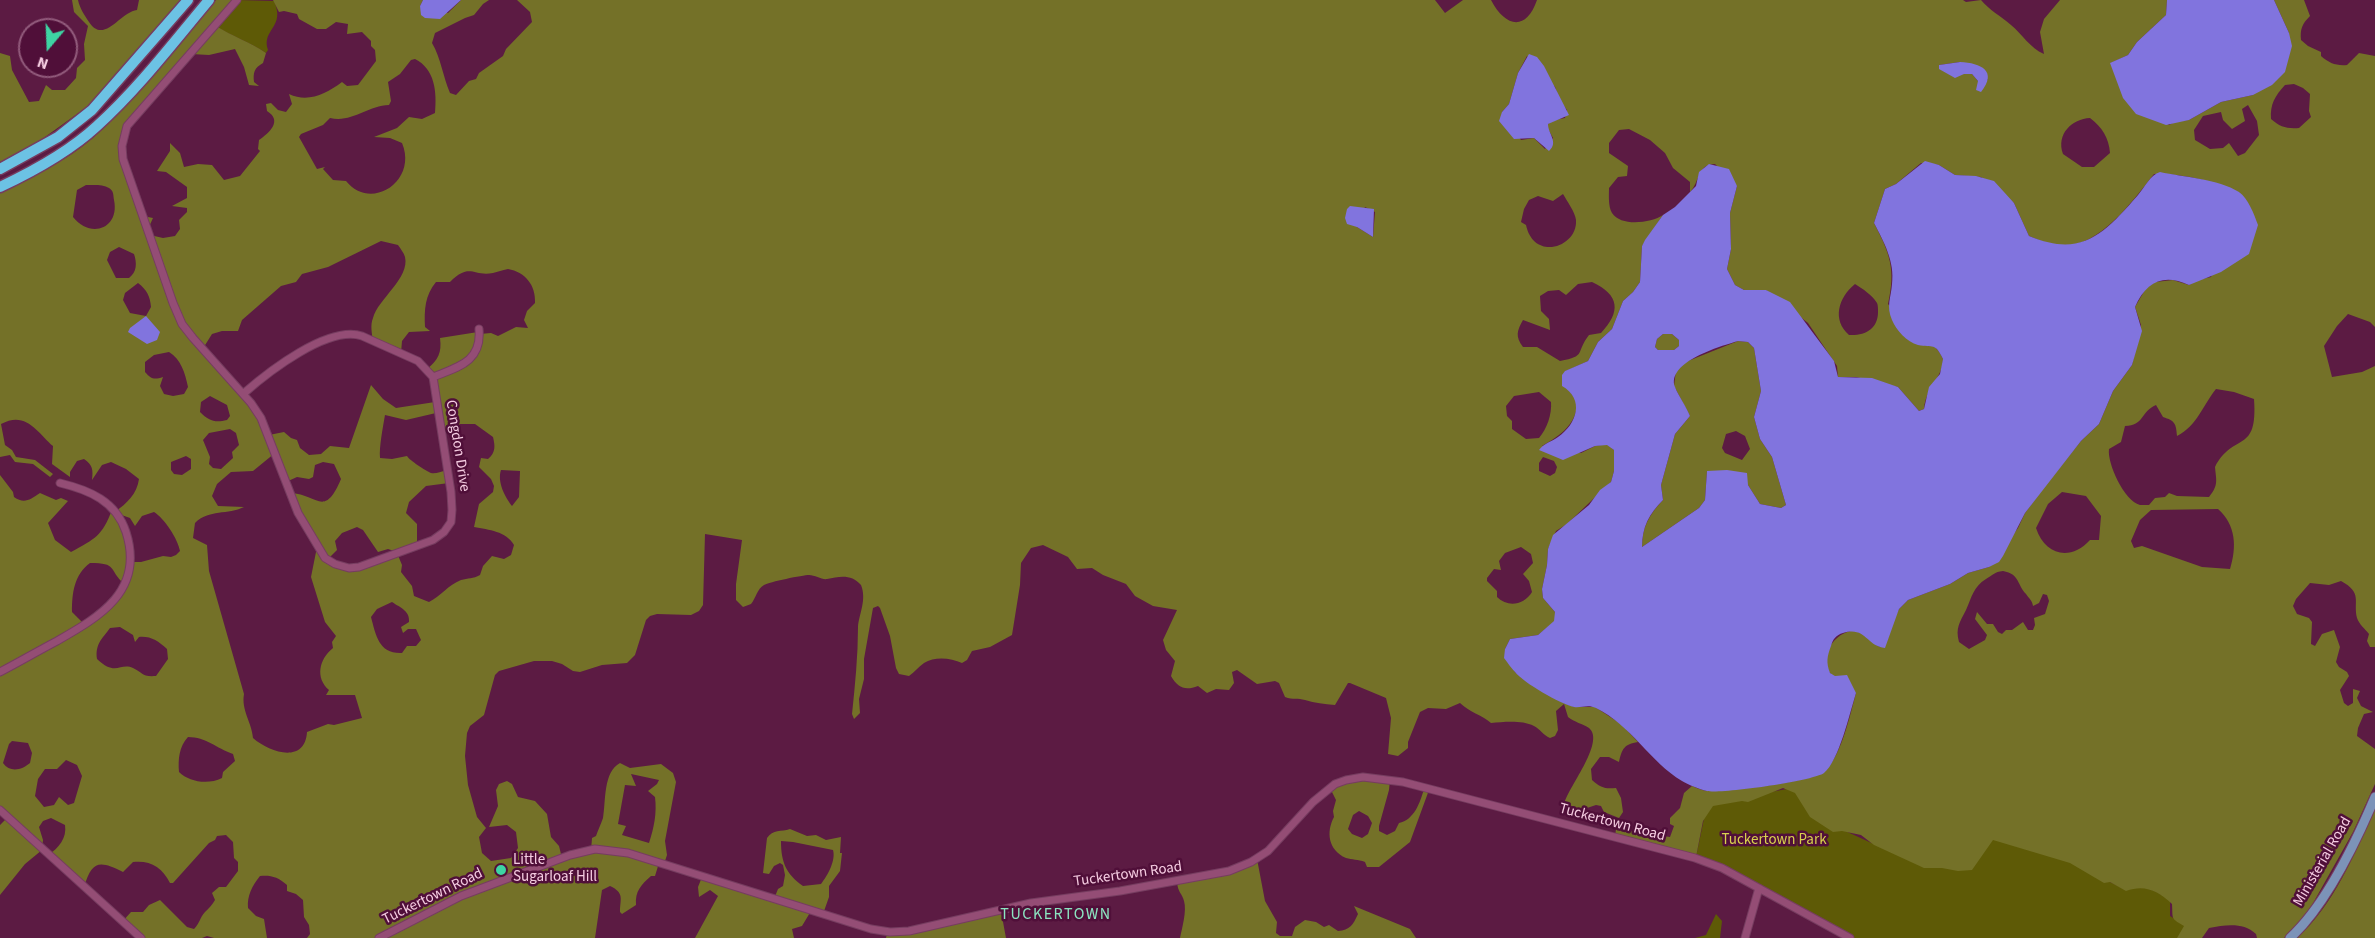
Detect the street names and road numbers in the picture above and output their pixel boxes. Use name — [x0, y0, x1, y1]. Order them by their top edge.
street label: Congdon Drive — [441, 399, 473, 493]
street label: Tuckertown Road — [1557, 800, 1667, 846]
street label: Ministerial Road — [2290, 814, 2356, 910]
street label: Tuckertown Road — [1073, 858, 1183, 892]
street label: Tuckertown Road — [380, 865, 486, 929]

